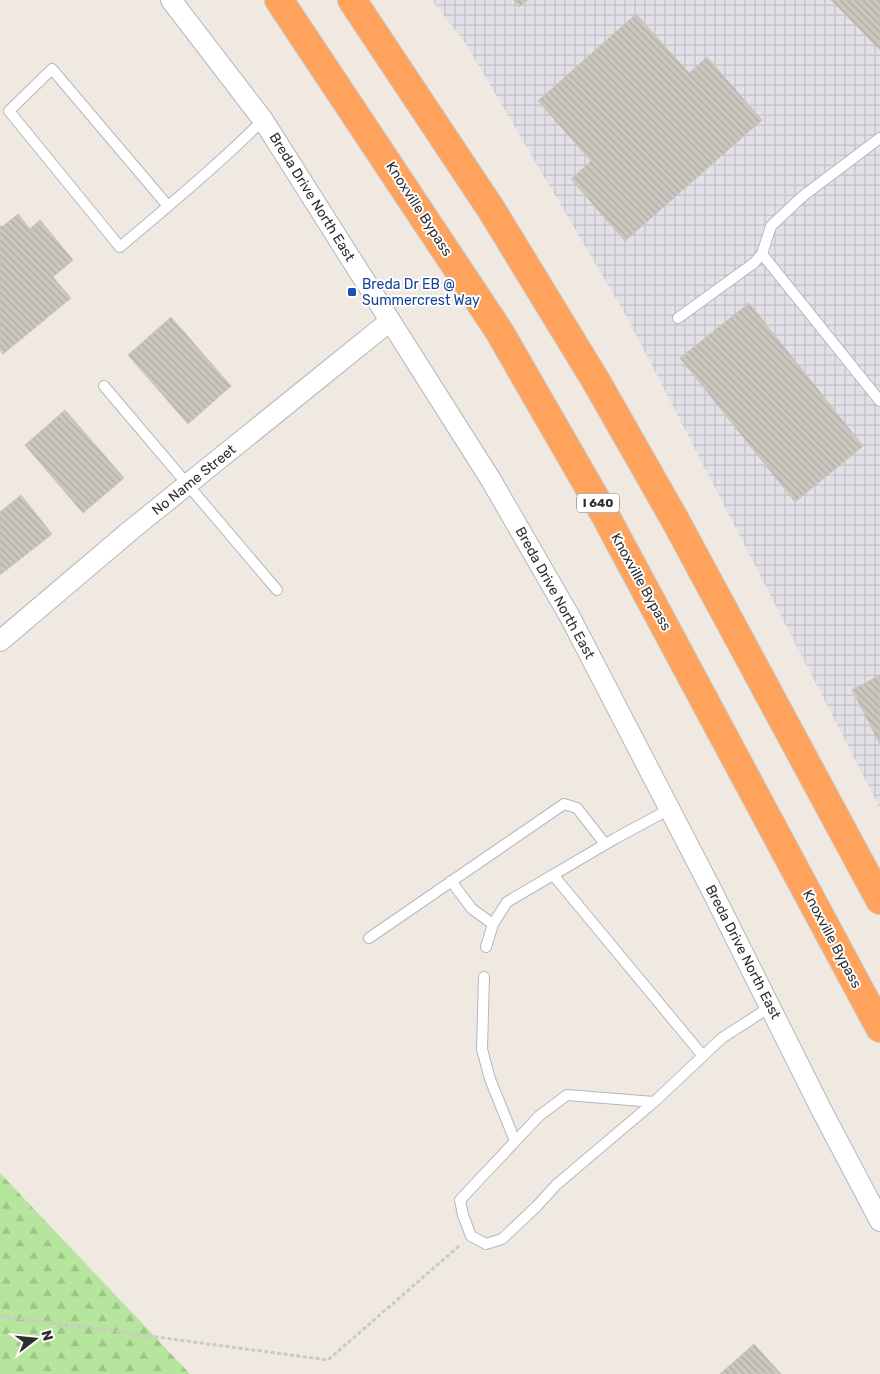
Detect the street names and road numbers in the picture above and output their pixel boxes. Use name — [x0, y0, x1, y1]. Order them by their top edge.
street label: Breda Drive North East — [265, 130, 359, 265]
street label: Knoxville Bypass — [382, 159, 456, 259]
street label: No Name Street — [149, 441, 240, 519]
road number: I 640 — [577, 493, 619, 512]
street label: Breda Drive North East — [512, 524, 599, 662]
street label: Knoxville Bypass — [607, 530, 675, 634]
street label: Breda Drive North East — [702, 882, 784, 1022]
street label: Knoxville Bypass — [799, 887, 865, 991]

